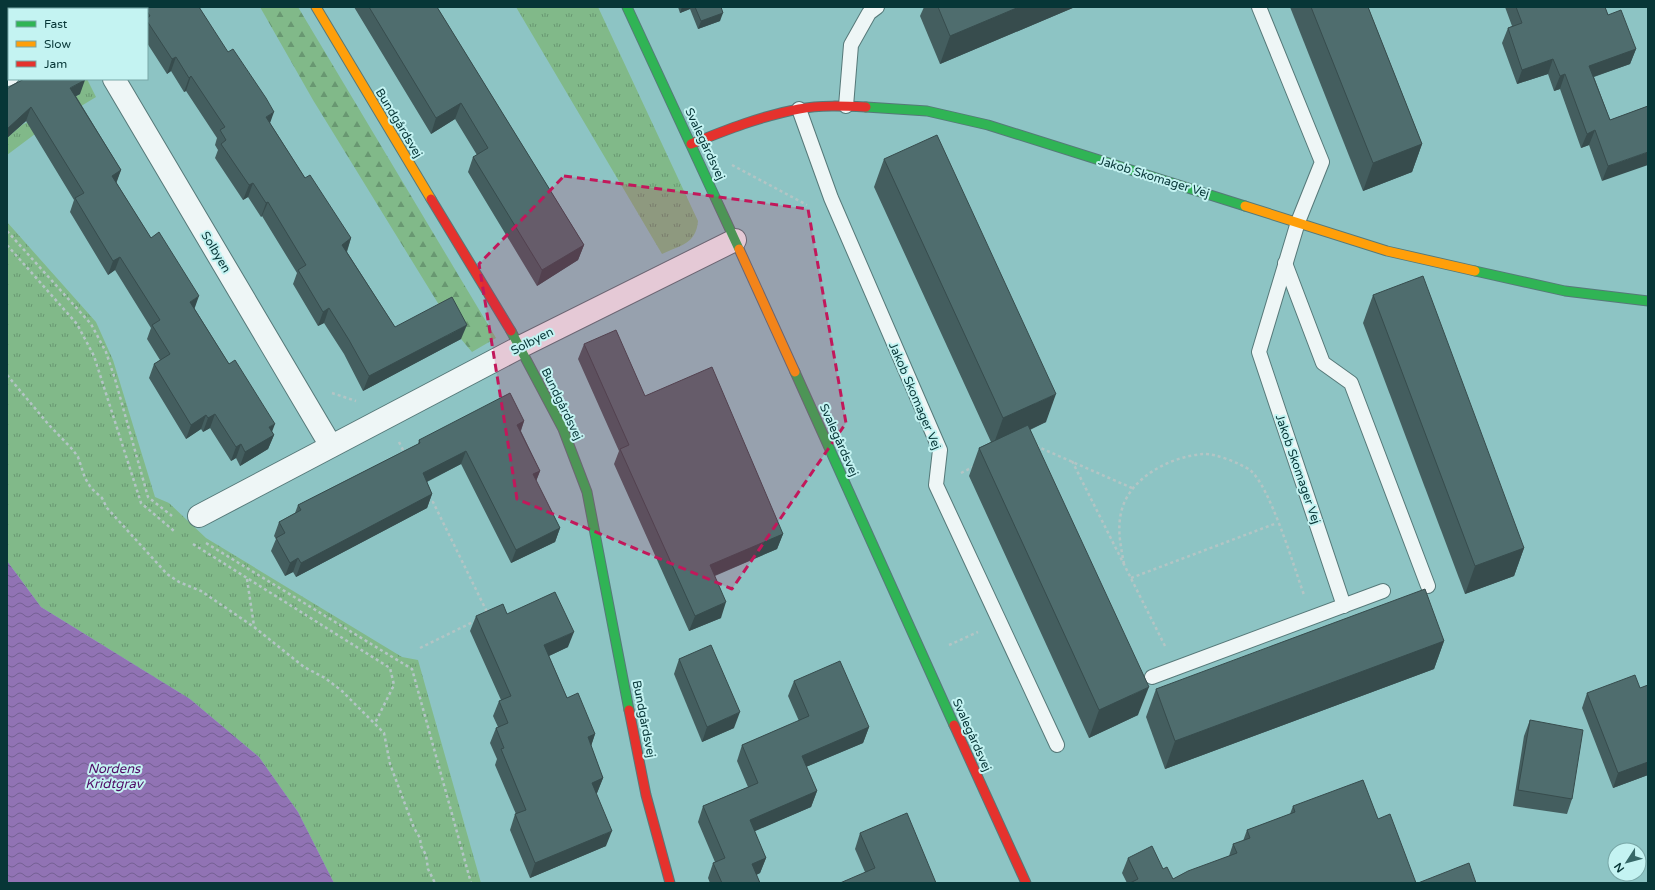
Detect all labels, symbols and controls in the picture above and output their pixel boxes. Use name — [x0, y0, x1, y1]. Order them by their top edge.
legend — [8, 8, 148, 80]
text: Fast — [44, 17, 68, 31]
text: Slow — [44, 37, 71, 51]
text: Jam — [44, 57, 67, 71]
street label: Bundgårdsvej — [373, 86, 425, 160]
street label: Svalegårdsvej — [682, 106, 728, 182]
street label: Jakob Skomager Vej — [1097, 153, 1211, 201]
street label: Solbyen — [198, 229, 234, 275]
street label: Solbyen — [508, 324, 556, 358]
street label: Jakob Skomager Vej — [886, 340, 944, 452]
street label: Bundgårdsvej — [538, 366, 586, 442]
street label: Svalegårdsvej — [817, 402, 861, 478]
street label: Jakob Skomager Vej — [1273, 412, 1323, 526]
street label: Bundgårdsvej — [630, 679, 658, 759]
street label: Svalegårdsvej — [950, 697, 994, 773]
water label: Nordens Kridtgrav — [85, 761, 145, 792]
north arrow — [1607, 842, 1647, 882]
text: N — [1611, 860, 1627, 875]

